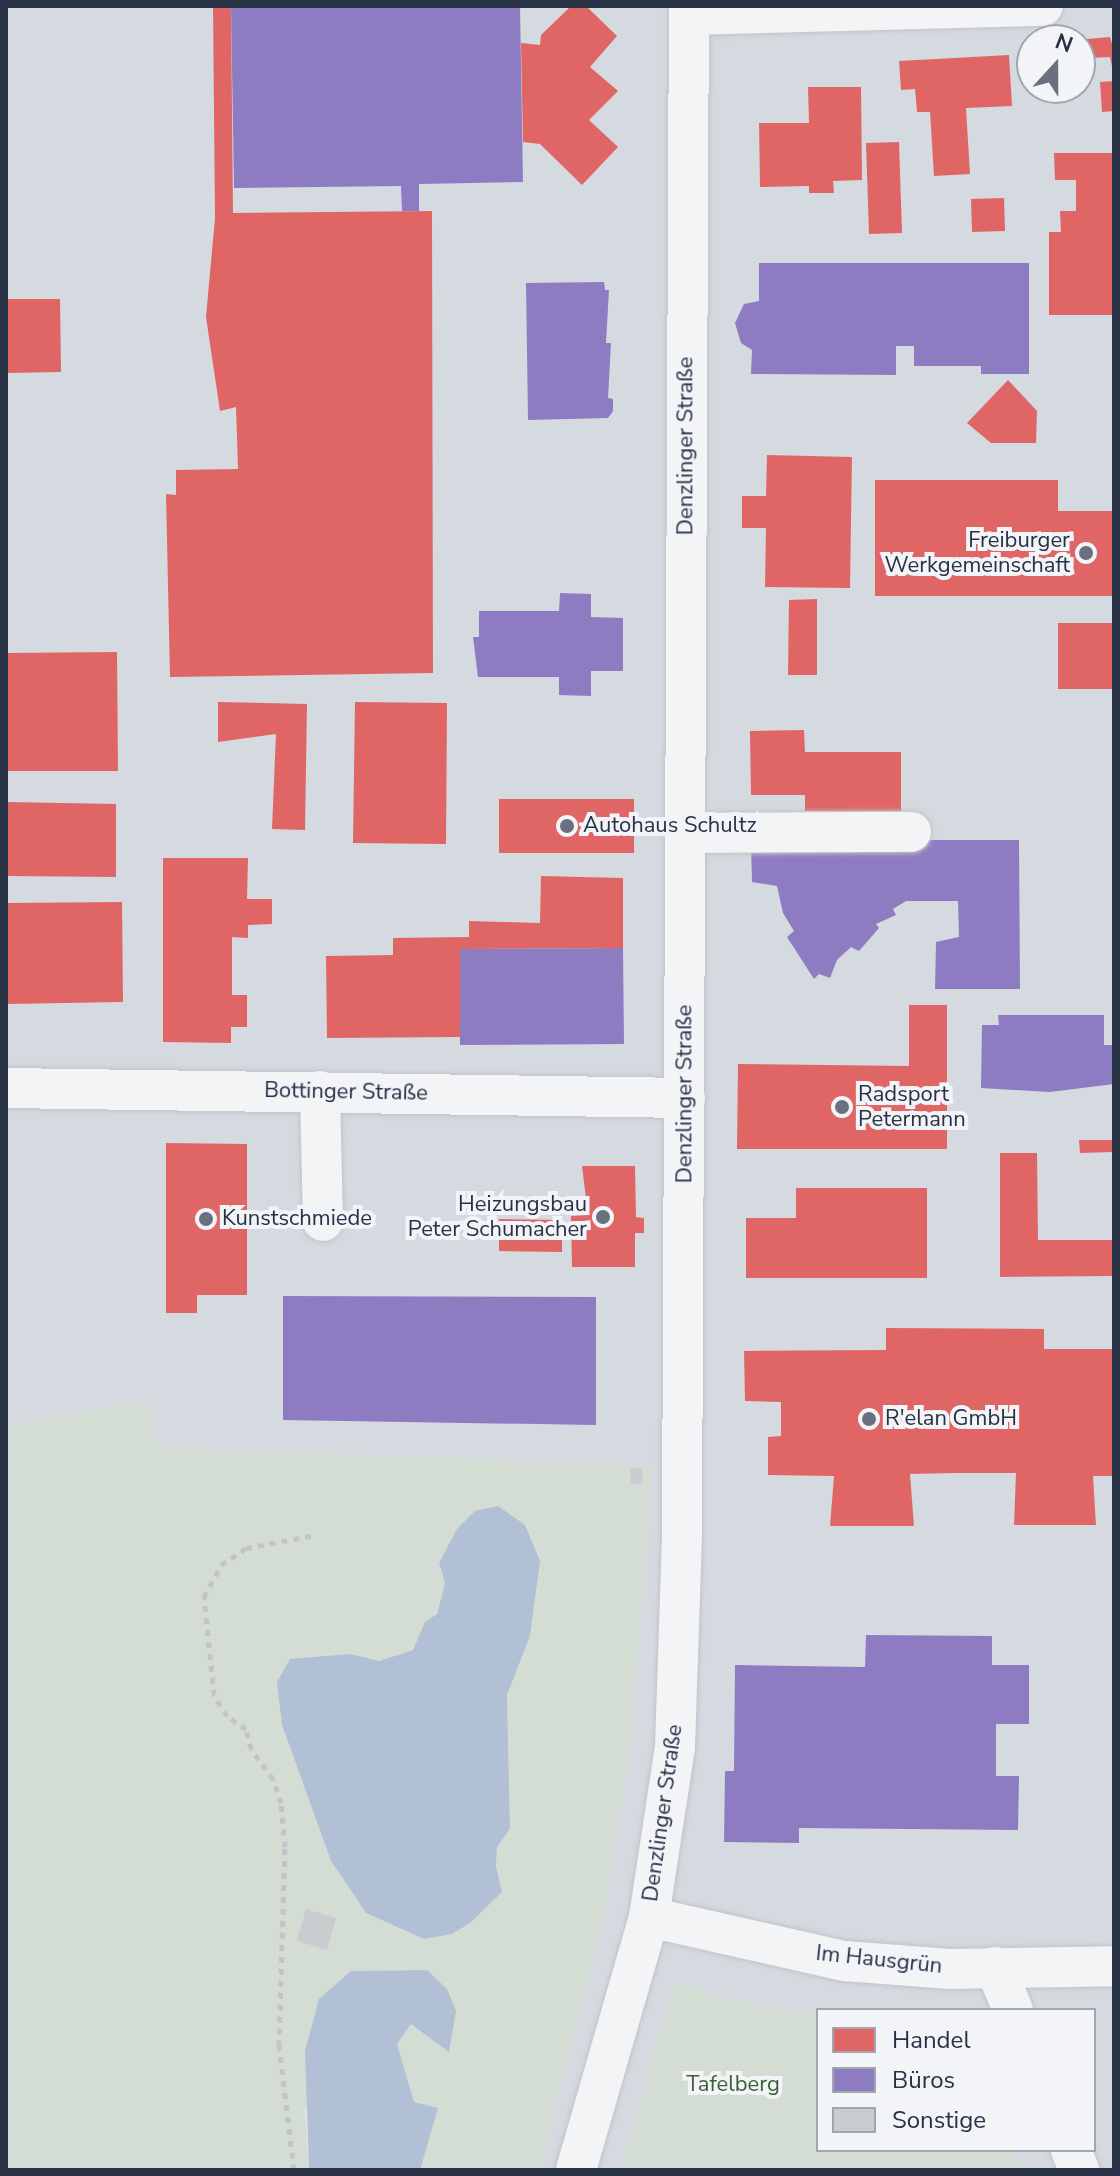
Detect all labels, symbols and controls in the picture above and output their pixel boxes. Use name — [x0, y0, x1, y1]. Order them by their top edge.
north arrow — [1016, 24, 1096, 104]
text: N — [1051, 27, 1077, 60]
street label: Denzlinger Straße — [673, 357, 699, 535]
place label: Freiburger Werkgemeinschaft — [885, 527, 1070, 578]
marker: Freiburger Werkgemeinschaft — [1077, 544, 1095, 562]
place label: Autohaus Schultz — [583, 813, 757, 839]
marker: Autohaus Schultz — [558, 817, 576, 835]
street label: Denzlinger Straße — [672, 1005, 698, 1183]
street label: Bottinger Straße — [264, 1077, 428, 1107]
place label: Radsport Petermann — [858, 1081, 966, 1132]
marker: Radsport Petermann — [833, 1098, 851, 1116]
place label: Heizungsbau Peter Schumacher — [408, 1191, 587, 1242]
place label: Kunstschmiede — [222, 1206, 372, 1232]
marker: Heizungsbau Peter Schumacher — [594, 1208, 612, 1226]
marker: Kunstschmiede — [197, 1210, 215, 1228]
place label: R'elan GmbH — [885, 1406, 1017, 1432]
marker: R'elan GmbH — [860, 1410, 878, 1428]
street label: Denzlinger Straße — [637, 1723, 689, 1903]
street label: Im Hausgrün — [814, 1940, 944, 1980]
legend — [816, 2008, 1096, 2152]
text: Handel — [892, 2024, 970, 2056]
text: Büros — [892, 2064, 955, 2096]
park label: Tafelberg — [686, 2072, 780, 2098]
text: Sonstige — [892, 2104, 986, 2136]

